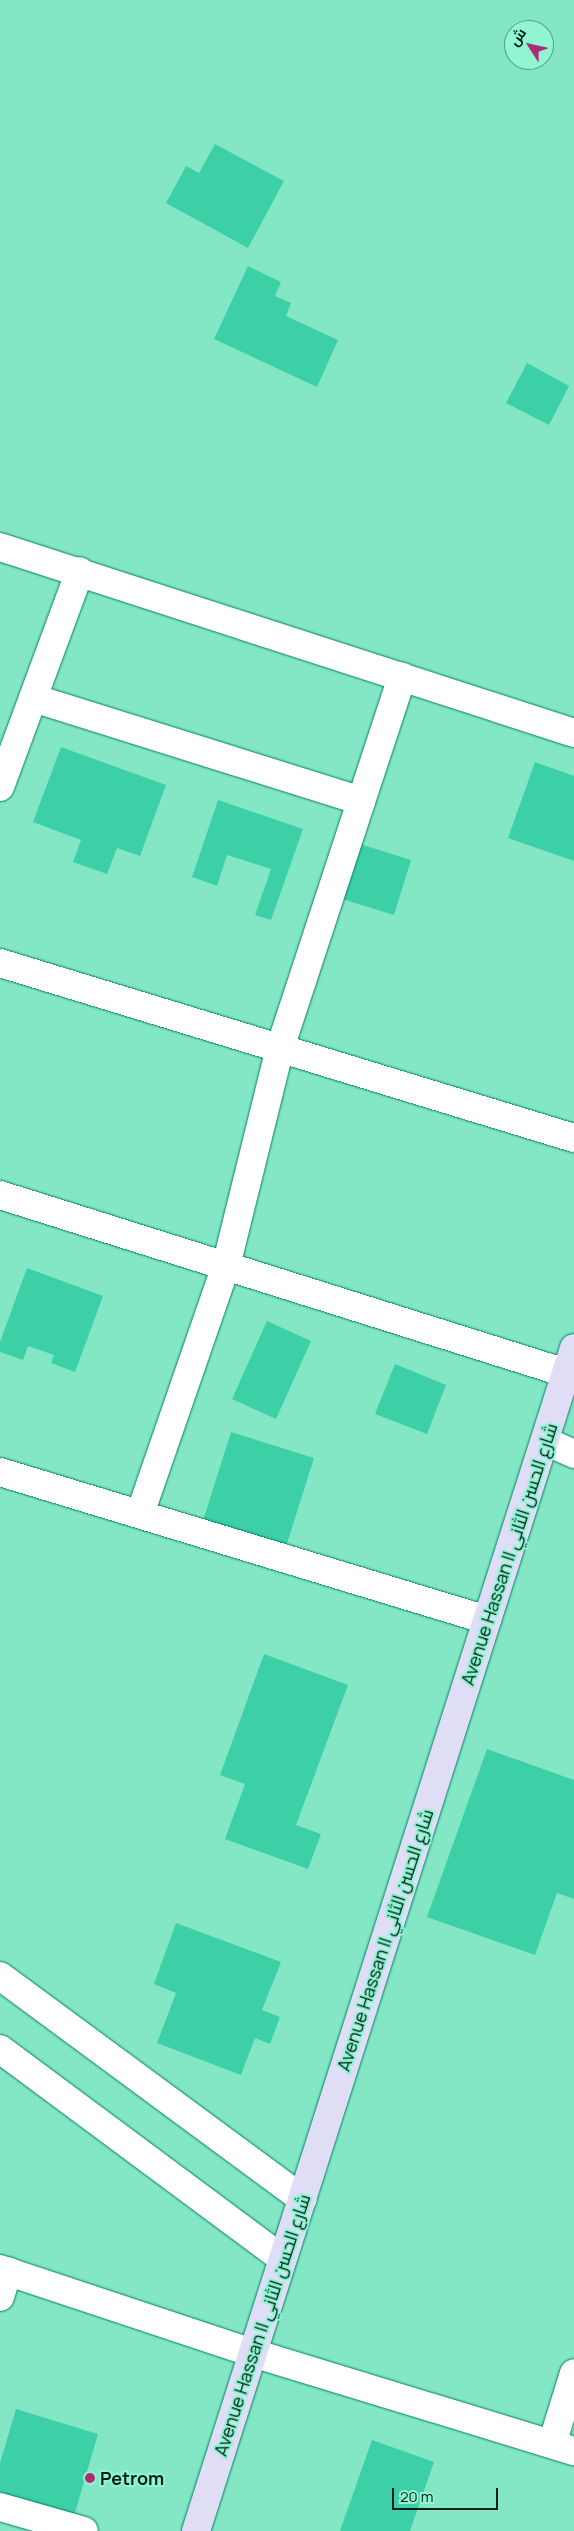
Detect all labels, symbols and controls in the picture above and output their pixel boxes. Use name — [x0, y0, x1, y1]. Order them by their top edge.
north arrow — [504, 20, 554, 70]
text: ش — [504, 24, 530, 49]
street label: Avenue Hassan II شارع الحسن الثاني — [456, 1420, 562, 1688]
street label: Avenue Hassan II شارع الحسن الثاني — [332, 1806, 438, 2074]
street label: Avenue Hassan II شارع الحسن الثاني — [209, 2191, 315, 2459]
place label: Petrom — [100, 2467, 164, 2489]
marker: Petrom — [84, 2472, 96, 2484]
scale bar — [394, 2478, 500, 2510]
text: 20 m — [400, 2486, 433, 2507]

